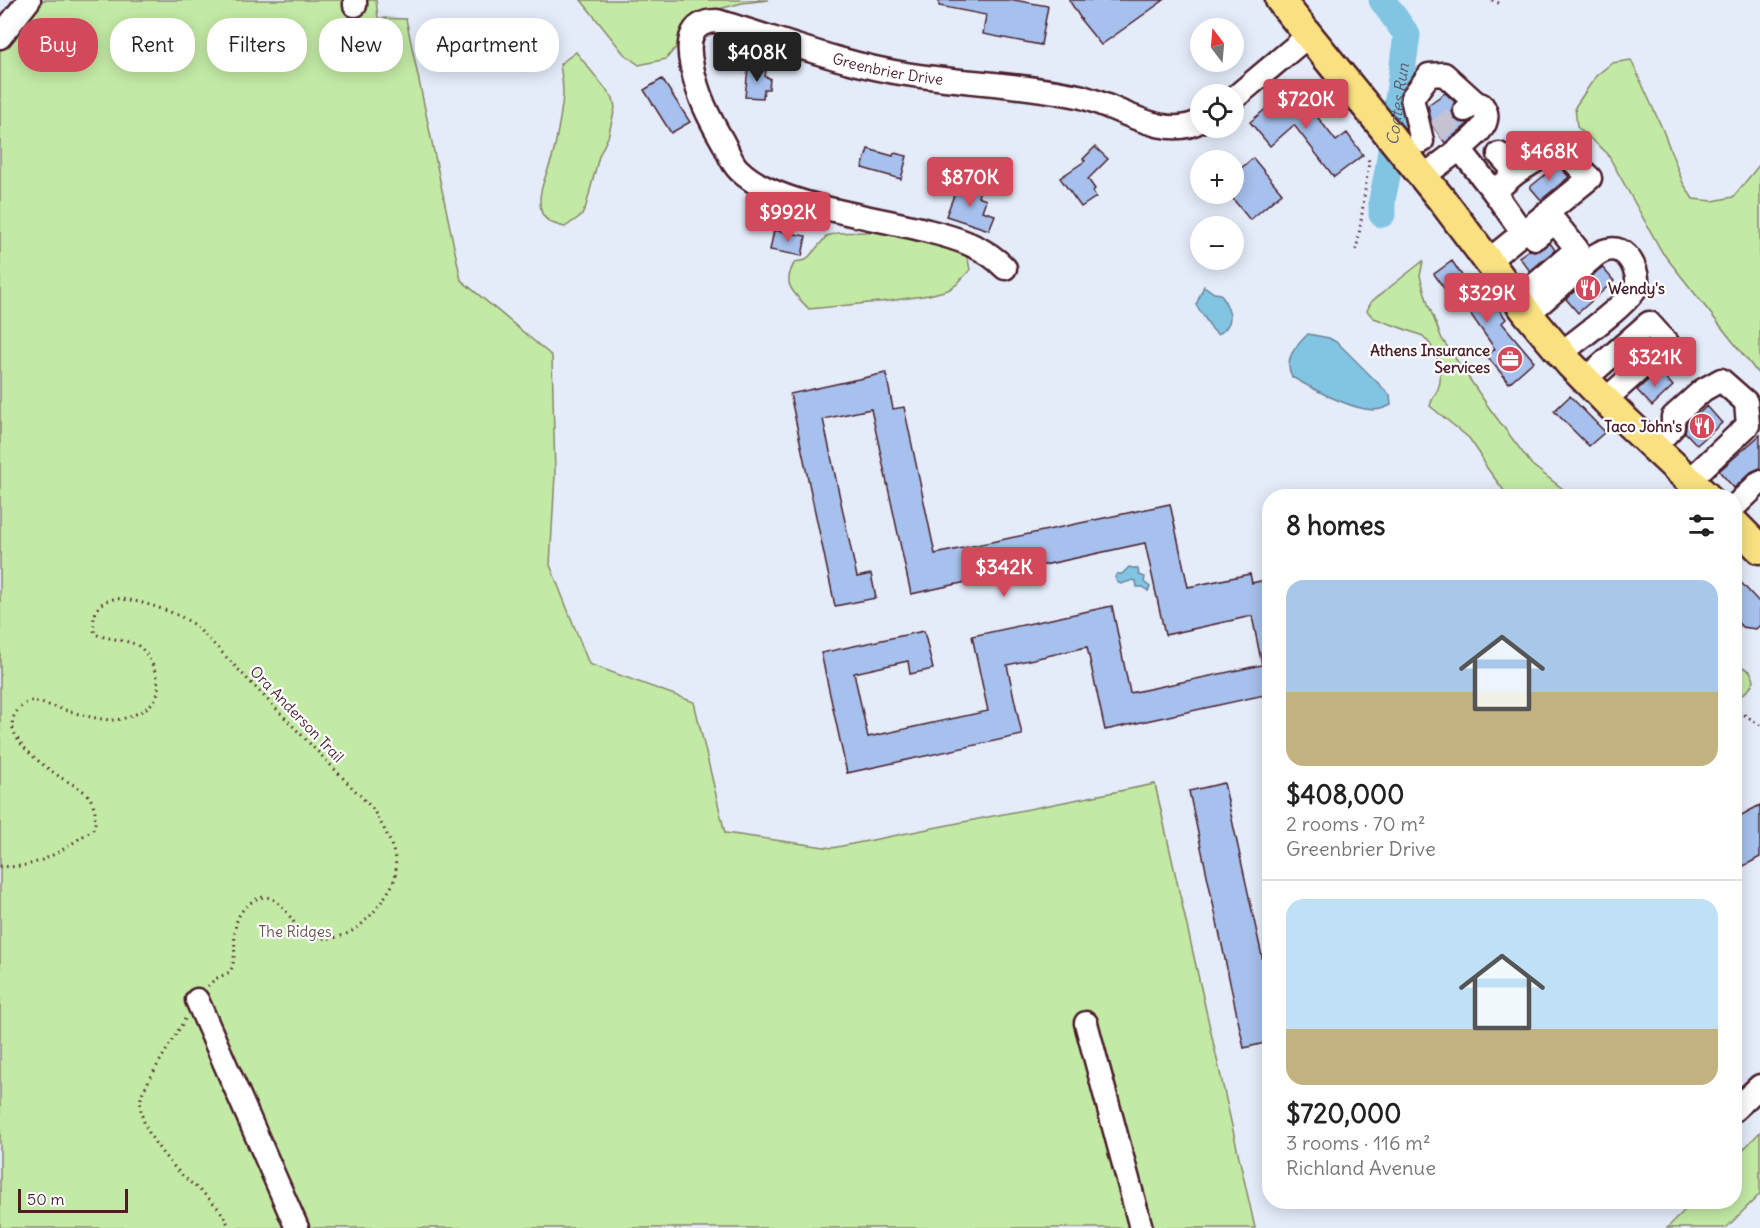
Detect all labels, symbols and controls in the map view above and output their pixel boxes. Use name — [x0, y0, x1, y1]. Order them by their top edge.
chip: Buy — [18, 18, 98, 72]
chip: Rent — [110, 18, 195, 72]
chip: Filters — [207, 18, 307, 72]
chip: New — [319, 18, 403, 72]
chip: Apartment — [415, 18, 559, 72]
north arrow — [1190, 18, 1244, 72]
map controls — [1190, 18, 1244, 270]
pin: $408K — [715, 32, 799, 83]
text: $408K — [727, 39, 787, 64]
street label: Greenbrier Drive — [831, 48, 944, 88]
water label: Coates Run — [1382, 61, 1413, 146]
pin: $720K — [1264, 79, 1348, 130]
button: locate — [1190, 84, 1244, 138]
text: $720K — [1277, 86, 1335, 111]
pin: $468K — [1507, 131, 1591, 182]
text: $468K — [1520, 138, 1578, 163]
button: + — [1190, 150, 1244, 204]
pin: $870K — [928, 157, 1012, 208]
text: $870K — [941, 164, 999, 189]
pin: $992K — [746, 192, 830, 243]
text: $992K — [759, 199, 817, 224]
button: − — [1190, 216, 1244, 270]
pin: $329K — [1445, 273, 1529, 324]
restaurant icon: Wendy's — [1573, 273, 1603, 303]
place label: Wendy's — [1608, 279, 1665, 299]
text: $329K — [1458, 280, 1516, 305]
pin: $321K — [1613, 337, 1697, 388]
place label: Athens Insurance Services — [1370, 341, 1490, 377]
office icon: Athens Insurance Services — [1495, 344, 1525, 374]
text: $321K — [1628, 344, 1682, 369]
restaurant icon: Taco John's — [1687, 411, 1717, 441]
place label: Taco John's — [1604, 417, 1682, 436]
text: 8 homes — [1286, 509, 1385, 542]
icon: filters — [1685, 509, 1718, 542]
pin: $342K — [962, 547, 1046, 598]
text: $342K — [975, 554, 1033, 579]
icon: home — [1448, 619, 1556, 727]
street label: Ora Anderson Trail — [246, 662, 348, 766]
text: $408,000 — [1286, 778, 1404, 811]
text: 2 rooms · 70 m² — [1286, 811, 1426, 836]
text: Greenbrier Drive — [1286, 836, 1436, 861]
park label: The Ridges — [258, 922, 332, 941]
icon: home — [1448, 938, 1556, 1046]
text: $720,000 — [1286, 1097, 1401, 1130]
text: 3 rooms · 116 m² — [1286, 1130, 1430, 1155]
text: Richland Avenue — [1286, 1155, 1436, 1180]
scale bar — [18, 1186, 128, 1214]
text: 50 m — [27, 1189, 65, 1209]

